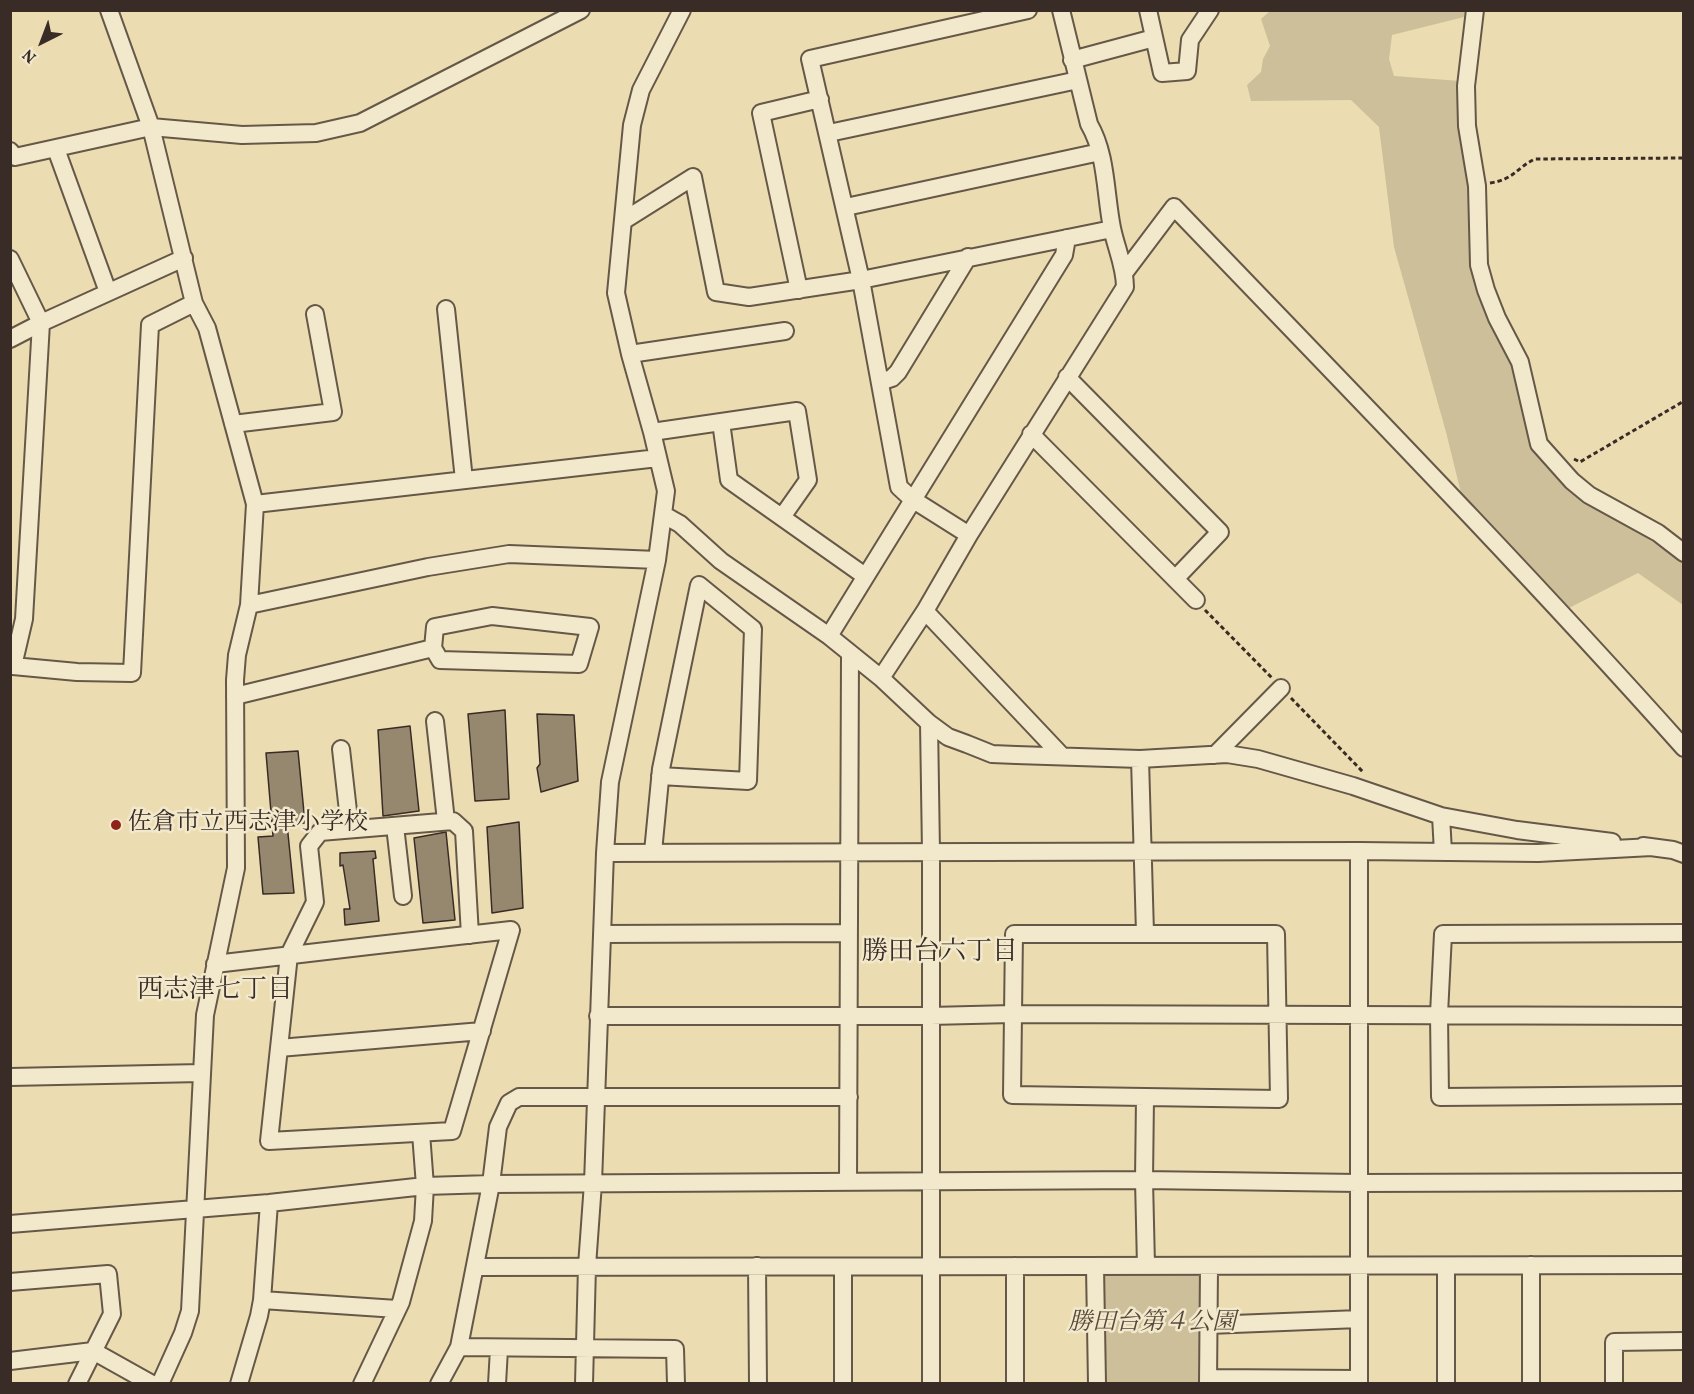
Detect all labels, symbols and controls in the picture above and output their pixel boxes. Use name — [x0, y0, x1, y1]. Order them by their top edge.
north arrow — [12, 12, 72, 72]
text: N — [18, 43, 42, 67]
place label: 佐倉市立西志津小学校 — [128, 811, 368, 839]
marker: 佐倉市立西志津小学校 — [109, 818, 123, 832]
district label: 勝田台六丁目 — [862, 938, 1018, 970]
district label: 西志津七丁目 — [137, 976, 293, 1008]
park label: 勝田台第４公園 — [1068, 1311, 1236, 1339]

